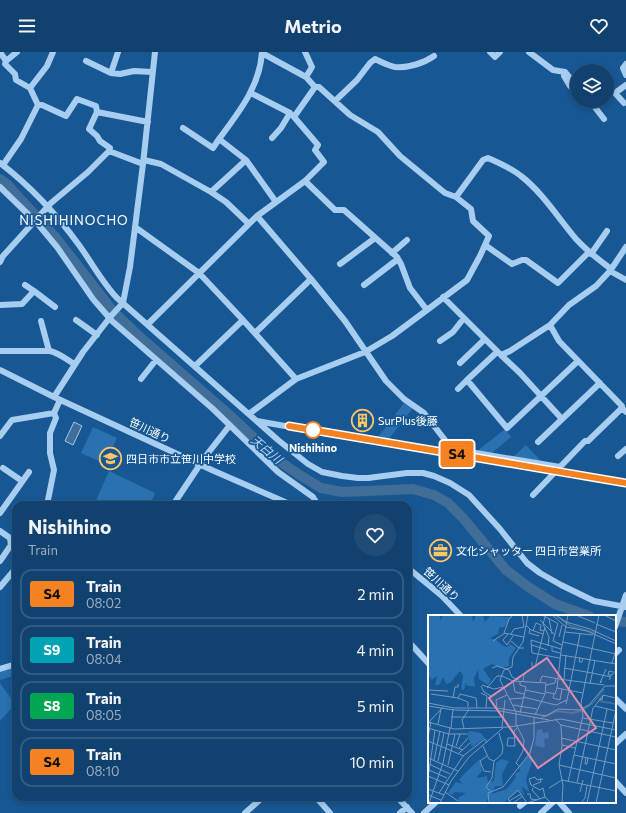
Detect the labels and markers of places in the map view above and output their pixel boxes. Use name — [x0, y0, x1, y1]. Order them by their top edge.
building icon: SurPlus後藤 — [349, 407, 375, 433]
place label: SurPlus後藤 — [378, 414, 438, 427]
marker: Nishihino — [304, 421, 322, 439]
place label: Nishihino — [289, 441, 338, 454]
school or university icon: 四日市市立笹川中学校 — [98, 445, 124, 471]
place label: 四日市市立笹川中学校 — [126, 452, 236, 465]
office icon: 文化シャッター 四日市営業所 — [427, 537, 453, 563]
place label: 文化シャッター 四日市営業所 — [456, 544, 602, 557]

